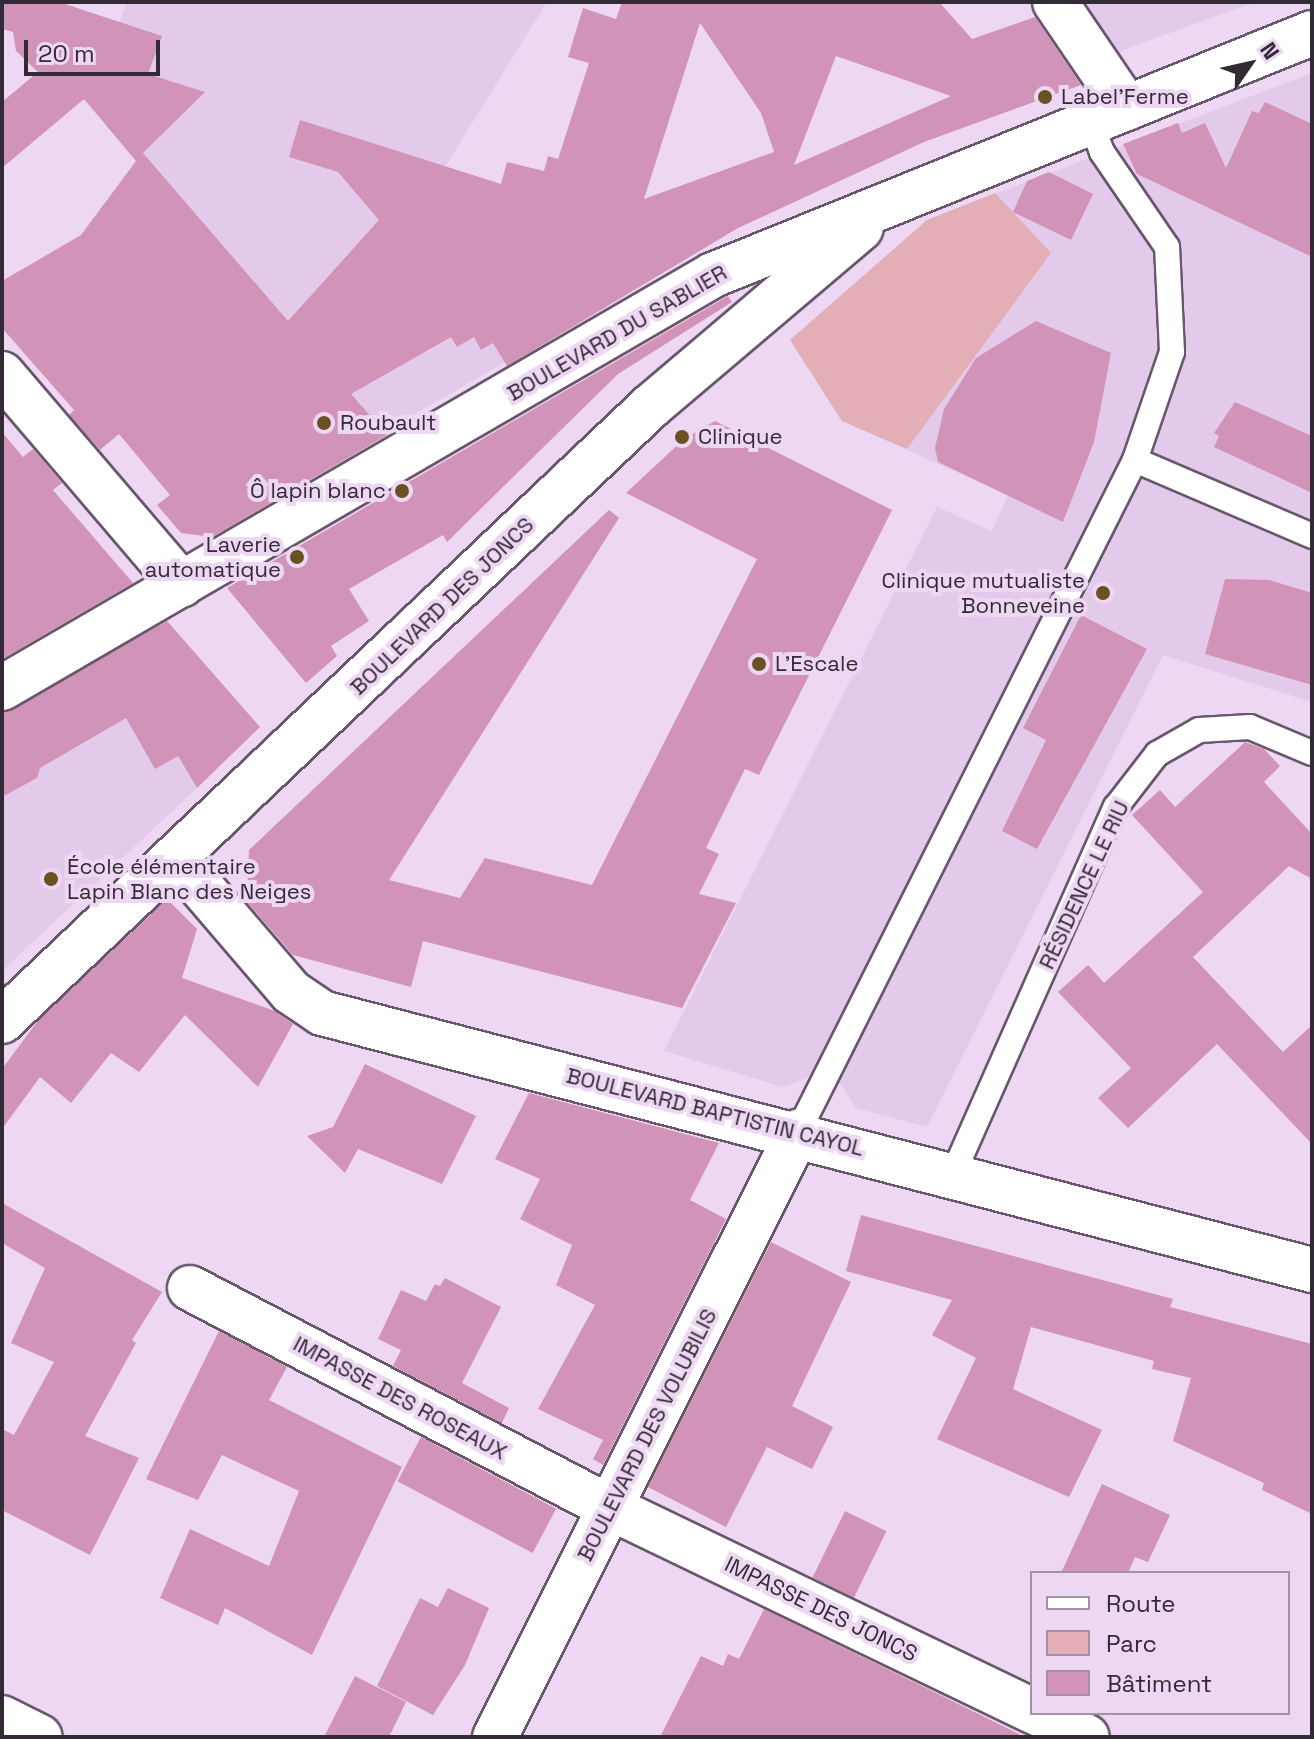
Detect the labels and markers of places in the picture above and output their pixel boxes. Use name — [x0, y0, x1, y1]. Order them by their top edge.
place label: Label'Ferme — [1061, 84, 1189, 110]
marker: Label'Ferme — [1036, 88, 1054, 106]
place label: Roubault — [340, 410, 436, 436]
marker: Roubault — [315, 414, 333, 432]
place label: Clinique — [698, 424, 782, 450]
marker: Clinique — [673, 428, 691, 446]
place label: Ô lapin blanc — [250, 478, 386, 504]
marker: Ô lapin blanc — [393, 482, 411, 500]
place label: Laverie automatique — [145, 531, 281, 582]
marker: Laverie automatique — [288, 548, 306, 566]
place label: Clinique mutualiste Bonneveine — [882, 567, 1085, 618]
marker: Clinique mutualiste Bonneveine — [1092, 582, 1114, 604]
place label: L'Escale — [775, 651, 858, 677]
marker: L'Escale — [750, 655, 768, 673]
place label: École élémentaire Lapin Blanc des Neiges — [67, 853, 311, 904]
marker: École élémentaire Lapin Blanc des Neiges — [42, 870, 60, 888]

